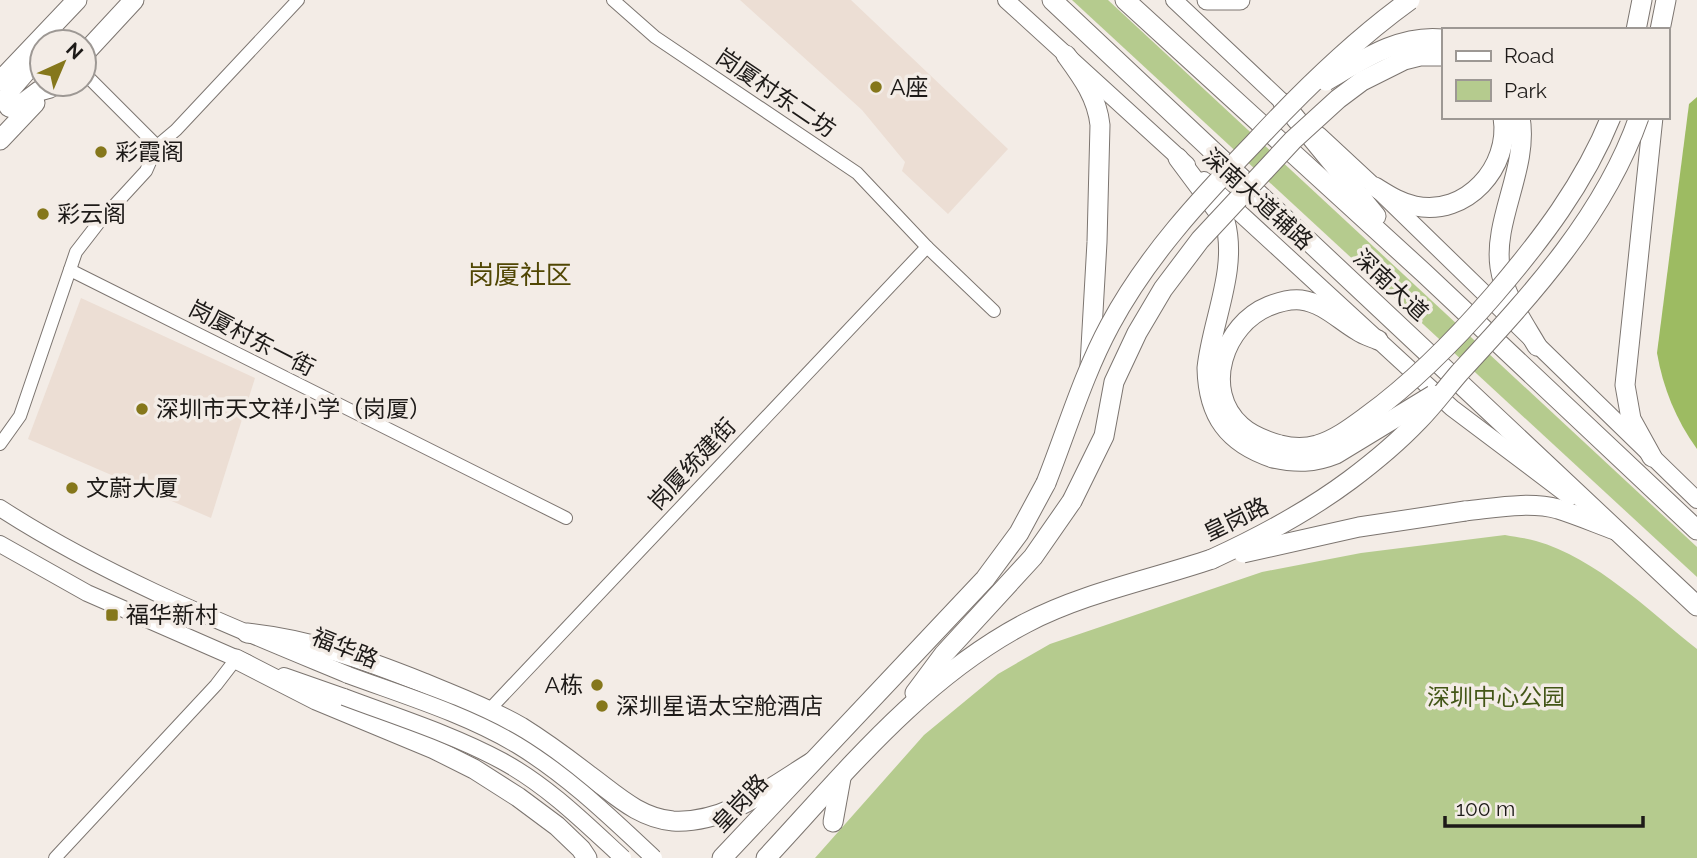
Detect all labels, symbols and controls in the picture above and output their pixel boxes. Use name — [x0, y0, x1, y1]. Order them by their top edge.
north arrow — [28, 28, 98, 98]
legend — [1442, 28, 1669, 119]
text: N — [62, 38, 88, 64]
street label: 岗厦村东二坊 — [712, 43, 841, 142]
text: Road — [1504, 43, 1554, 68]
place label: A座 — [890, 73, 929, 100]
text: Park — [1504, 78, 1547, 103]
marker: A座 — [868, 79, 884, 95]
place label: 彩霞阁 — [115, 138, 184, 165]
street label: 深南大道辅路 — [1198, 142, 1319, 255]
marker: 彩霞阁 — [93, 144, 109, 160]
place label: 彩云阁 — [57, 200, 126, 227]
marker: 彩云阁 — [35, 206, 51, 222]
street label: 深南大道 — [1348, 243, 1434, 326]
district label: 岗厦社区 — [468, 260, 572, 290]
street label: 岗厦村东一街 — [185, 294, 320, 381]
place label: 深圳市天文祥小学（岗厦） — [156, 395, 432, 422]
marker: 深圳市天文祥小学（岗厦） — [134, 401, 150, 417]
street label: 岗厦统建街 — [643, 412, 741, 515]
place label: 文蔚大厦 — [86, 474, 178, 501]
marker: 文蔚大厦 — [64, 480, 80, 496]
street label: 皇岗路 — [1199, 491, 1273, 546]
place label: 福华新村 — [126, 601, 218, 628]
marker: 福华新村 — [104, 607, 120, 623]
street label: 福华路 — [308, 622, 382, 673]
place label: A栋 — [544, 671, 583, 698]
marker: A栋 — [589, 677, 605, 693]
park label: 深圳中心公园 — [1427, 683, 1565, 710]
place label: 深圳星语太空舱酒店 — [616, 692, 823, 719]
marker: 深圳星语太空舱酒店 — [594, 698, 610, 714]
street label: 皇岗路 — [706, 768, 773, 837]
scale bar — [1445, 784, 1643, 828]
text: 100 m — [1456, 796, 1515, 821]

